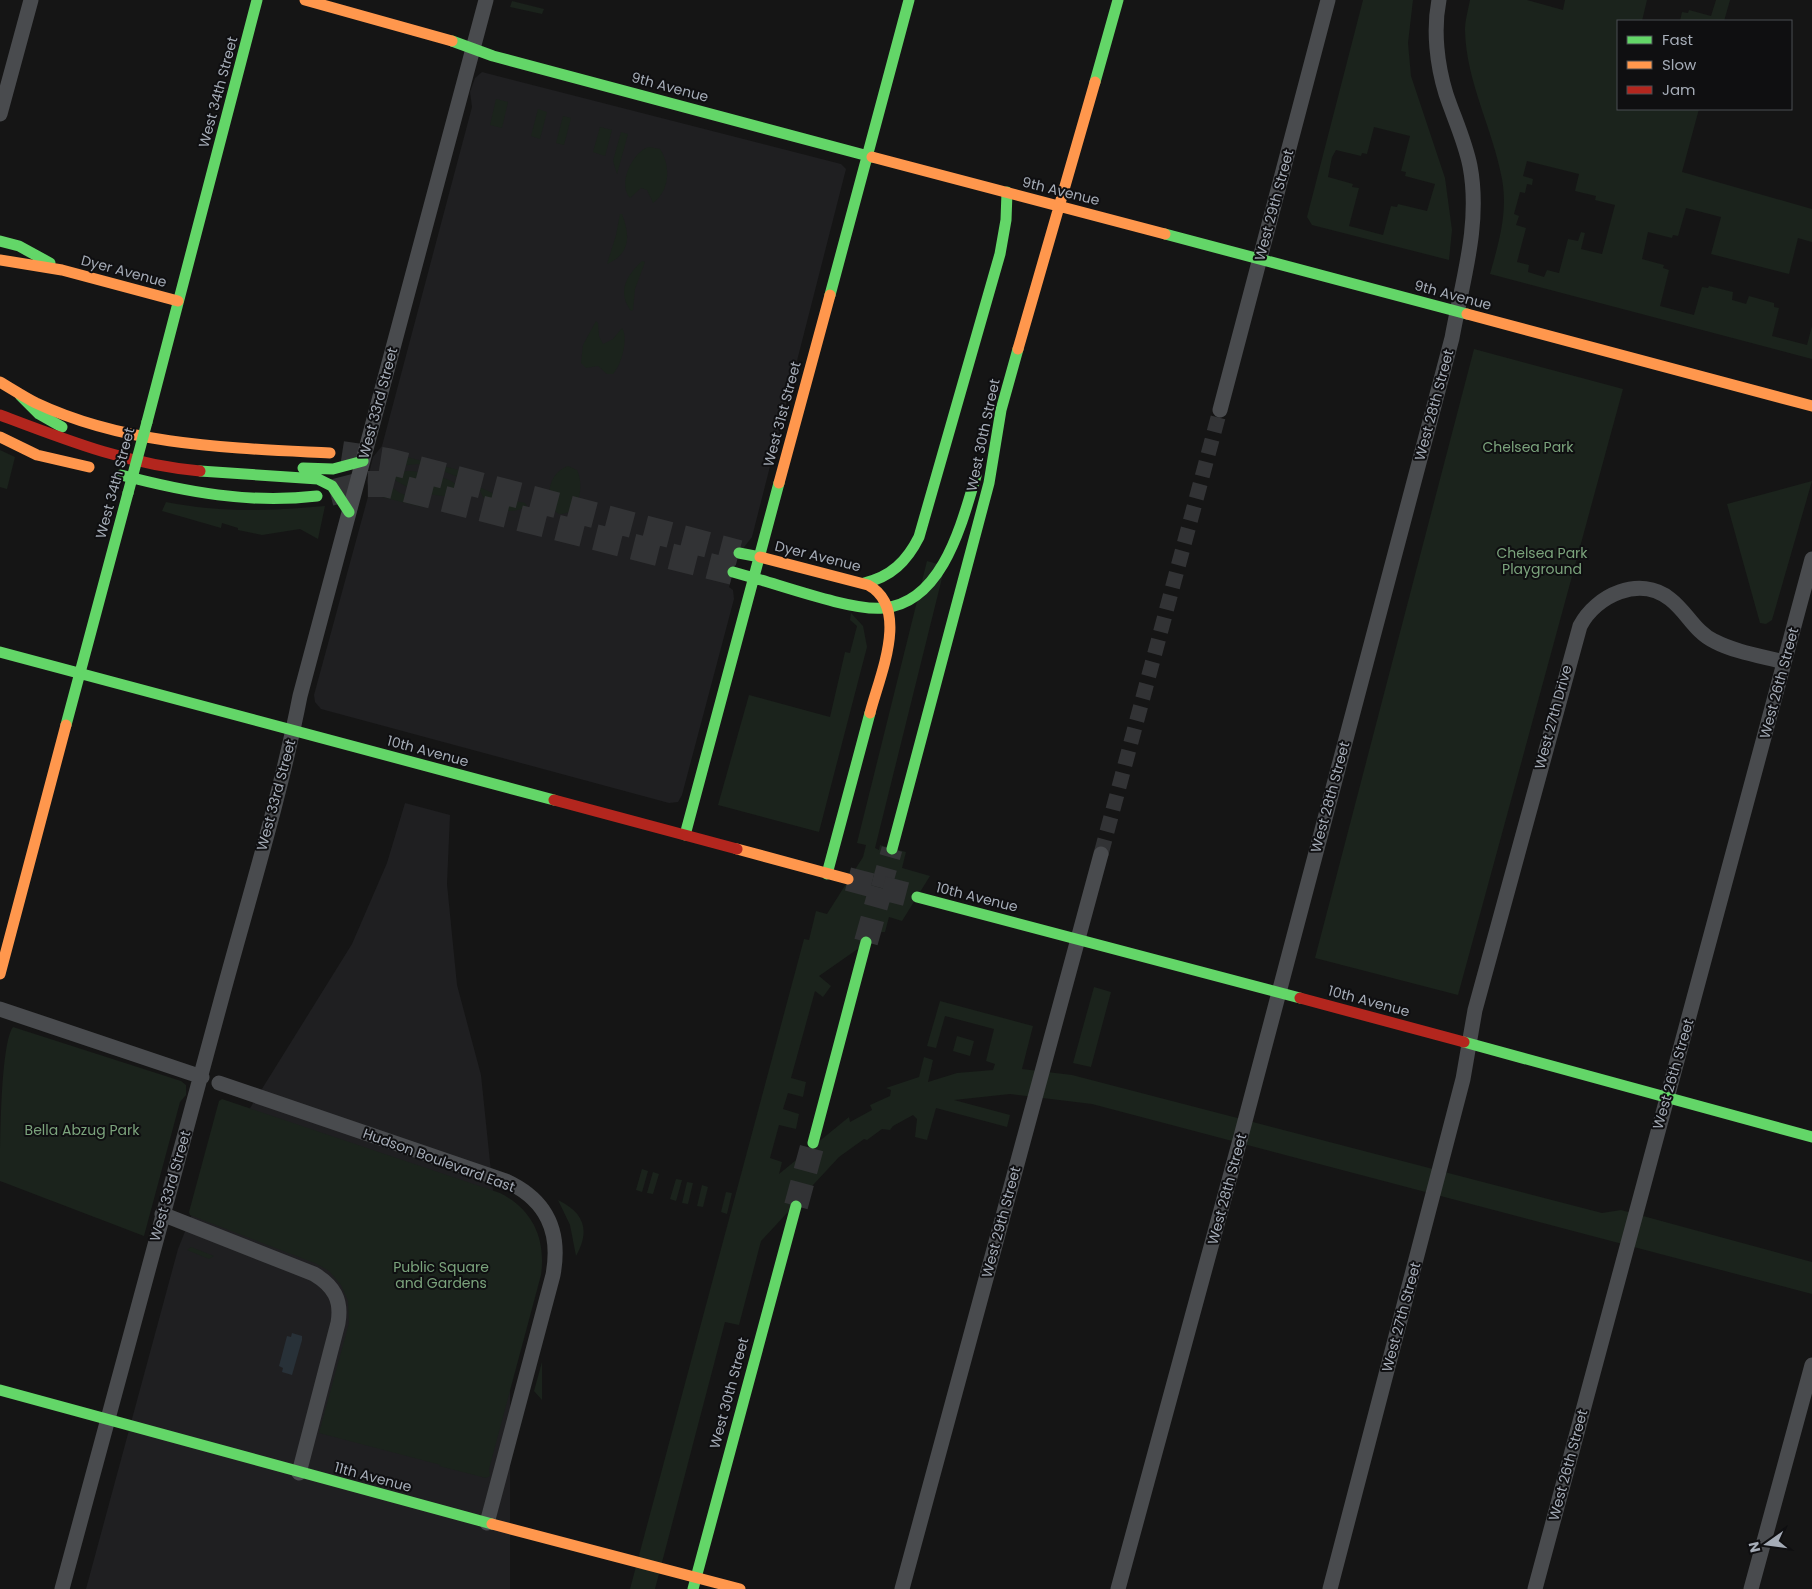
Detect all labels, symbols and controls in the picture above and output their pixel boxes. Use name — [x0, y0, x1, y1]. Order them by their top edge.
legend — [1617, 20, 1792, 110]
text: Fast — [1662, 29, 1693, 50]
street label: West 34th Street — [194, 34, 242, 150]
text: Slow — [1662, 54, 1697, 75]
street label: 9th Avenue — [629, 67, 711, 107]
text: Jam — [1662, 79, 1696, 100]
street label: West 29th Street — [1250, 147, 1298, 263]
street label: 9th Avenue — [1020, 172, 1102, 210]
street label: Dyer Avenue — [79, 250, 169, 292]
street label: 9th Avenue — [1412, 275, 1494, 315]
street label: West 33rd Street — [354, 345, 402, 461]
street label: West 28th Street — [1410, 347, 1458, 463]
street label: West 31st Street — [758, 359, 806, 469]
street label: West 30th Street — [961, 377, 1005, 493]
street label: West 34th Street — [91, 425, 139, 541]
park label: Chelsea Park — [1482, 437, 1574, 457]
street label: Dyer Avenue — [773, 536, 863, 576]
park label: Chelsea Park Playground — [1496, 543, 1588, 579]
street label: West 26th Street — [1755, 625, 1803, 741]
street label: West 27th Drive — [1529, 662, 1577, 771]
street label: 10th Avenue — [385, 731, 471, 772]
street label: West 33rd Street — [252, 737, 300, 853]
street label: West 28th Street — [1306, 739, 1354, 855]
street label: 10th Avenue — [934, 877, 1020, 917]
street label: 10th Avenue — [1326, 981, 1412, 1022]
street label: West 26th Street — [1648, 1016, 1698, 1132]
park label: Bella Abzug Park — [25, 1120, 140, 1140]
street label: Hudson Boulevard East — [360, 1123, 518, 1197]
street label: West 33rd Street — [145, 1128, 195, 1244]
street label: West 28th Street — [1203, 1131, 1251, 1247]
street label: West 29th Street — [977, 1164, 1025, 1280]
park label: Public Square and Gardens — [393, 1257, 489, 1293]
street label: West 27th Street — [1377, 1260, 1425, 1374]
street label: West 30th Street — [705, 1335, 753, 1451]
street label: West 26th Street — [1544, 1407, 1592, 1523]
street label: 11th Avenue — [332, 1457, 414, 1497]
north arrow — [1742, 1519, 1792, 1569]
text: N — [1743, 1540, 1765, 1555]

